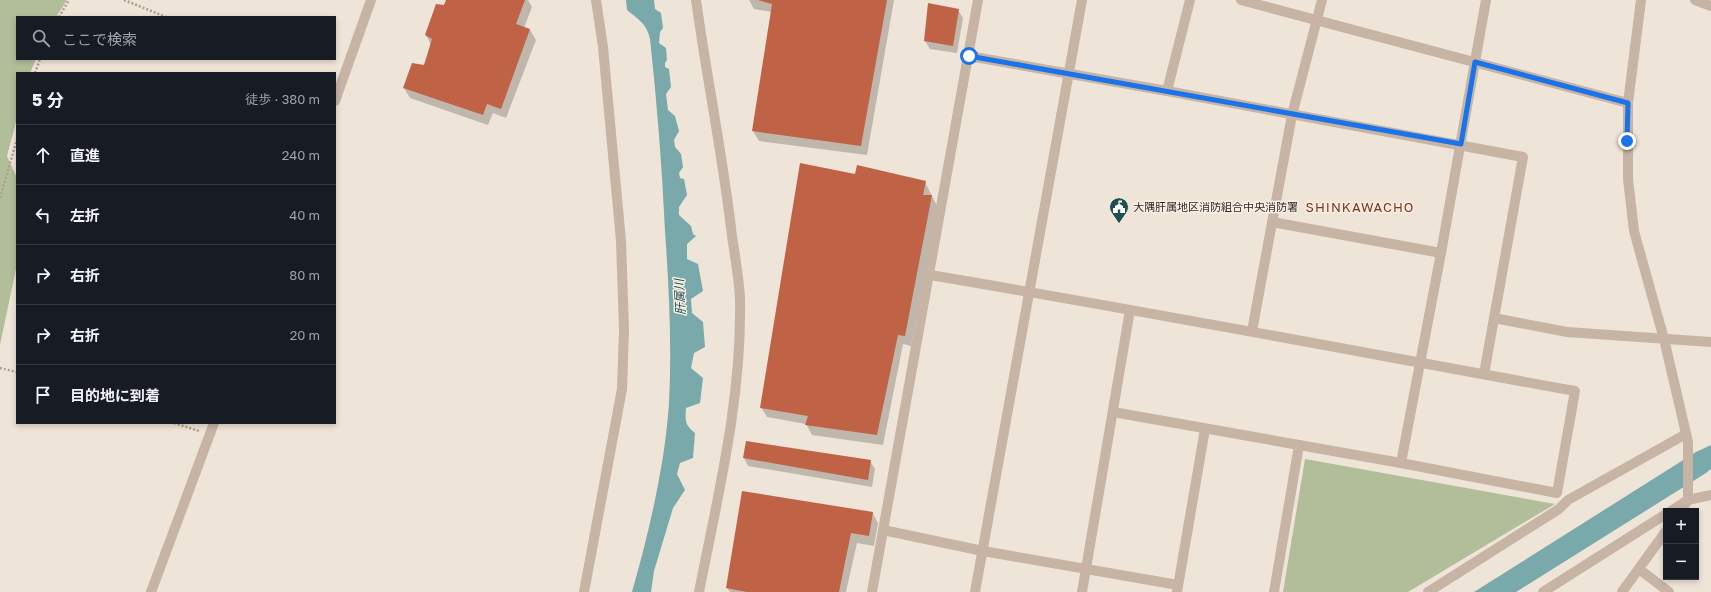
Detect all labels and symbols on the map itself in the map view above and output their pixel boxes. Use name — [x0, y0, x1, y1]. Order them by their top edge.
route start — [960, 47, 978, 65]
route end — [1618, 132, 1636, 150]
public building icon: 大隅肝属地区消防組合中央消防署 — [1108, 196, 1130, 224]
district label: SHINKAWACHO — [1306, 199, 1414, 215]
place label: 大隅肝属地区消防組合中央消防署 — [1133, 200, 1298, 213]
water label: 肝属川 — [671, 277, 688, 315]

